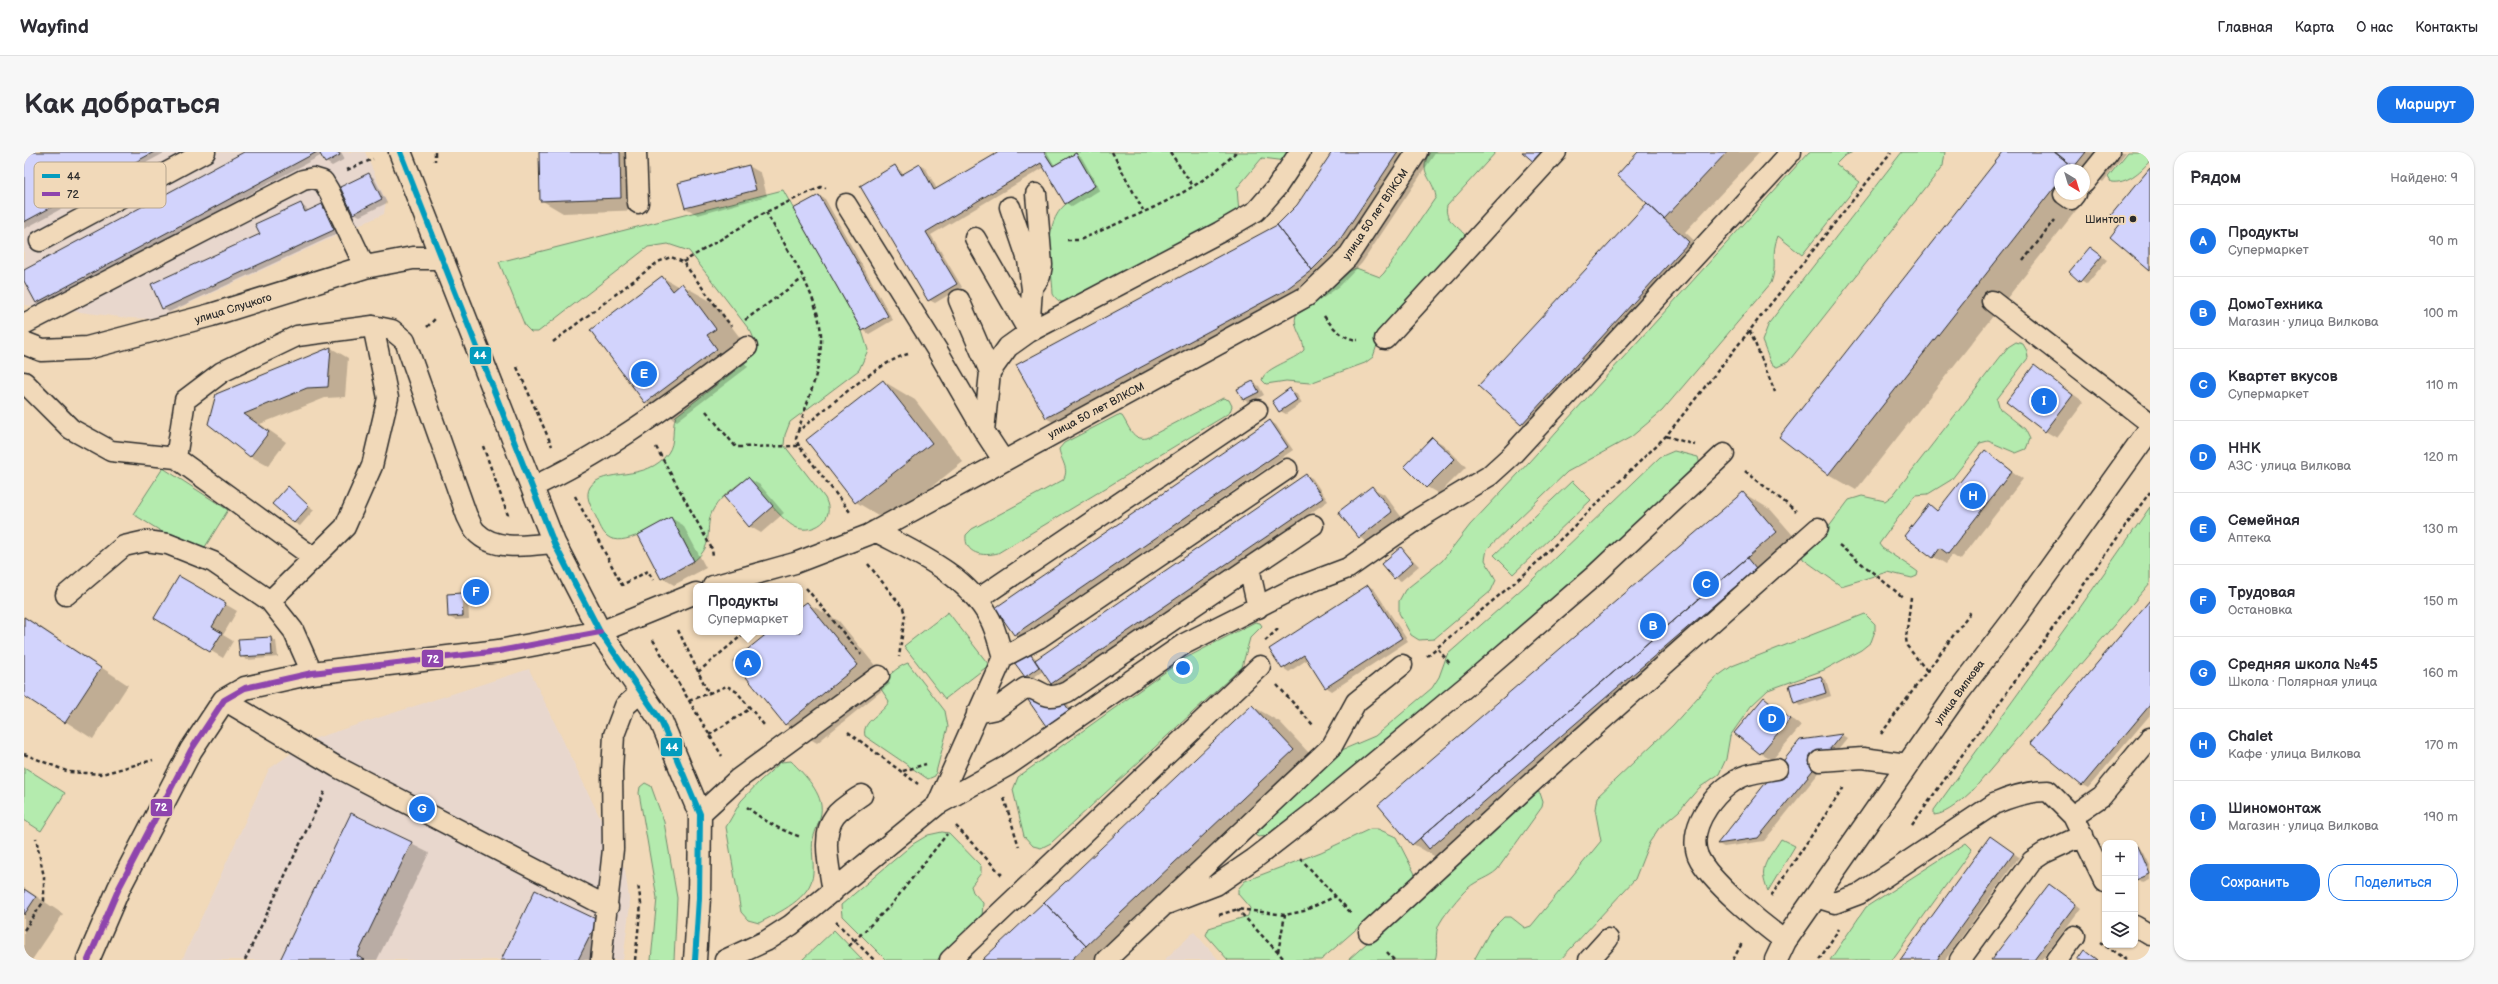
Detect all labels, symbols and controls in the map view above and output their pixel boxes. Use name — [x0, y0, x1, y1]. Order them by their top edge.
text: Wayfind — [20, 16, 89, 39]
text: Главная — [2218, 19, 2273, 36]
text: Карта — [2295, 19, 2334, 36]
text: О нас — [2356, 19, 2393, 36]
text: Контакты — [2415, 19, 2478, 36]
button: Маршрут — [2377, 86, 2474, 123]
text: Как добраться — [24, 88, 221, 121]
legend — [34, 162, 166, 208]
north arrow — [2054, 164, 2090, 200]
street label: улица 50 лет ВЛКСМ — [1340, 166, 1411, 262]
text: Рядом — [2190, 168, 2241, 188]
text: 44 — [67, 170, 81, 183]
text: Найдено: 9 — [2390, 170, 2458, 186]
text: 72 — [67, 188, 79, 201]
place label: Шинтоп — [2085, 213, 2125, 226]
marker: Шинтоп — [2128, 214, 2138, 224]
text: Продукты — [2228, 223, 2299, 242]
text: A — [2199, 233, 2207, 249]
text: 90 m — [2429, 233, 2458, 249]
text: Супермаркет — [2228, 242, 2309, 258]
street label: улица Слуцкого — [193, 291, 273, 326]
text: ДомоТехника — [2228, 295, 2323, 314]
text: B — [2198, 305, 2208, 321]
text: 100 m — [2423, 305, 2458, 321]
text: Магазин · улица Вилкова — [2228, 314, 2379, 330]
line badge: 44 — [469, 346, 492, 365]
text: 44 — [474, 349, 487, 362]
pin: E — [631, 359, 657, 389]
text: Квартет вкусов — [2228, 367, 2338, 386]
text: C — [2198, 377, 2208, 393]
text: 110 m — [2426, 377, 2458, 393]
street label: улица 50 лет ВЛКСМ — [1046, 380, 1147, 441]
pin: I — [2031, 386, 2057, 416]
text: Супермаркет — [2228, 386, 2309, 402]
text: ННК — [2228, 439, 2261, 458]
text: D — [2198, 449, 2208, 465]
text: 120 m — [2423, 449, 2458, 465]
text: АЗС · улица Вилкова — [2228, 458, 2351, 474]
pin: H — [1960, 481, 1986, 511]
text: Семейная — [2228, 511, 2300, 530]
text: E — [2199, 521, 2207, 537]
text: 130 m — [2423, 521, 2458, 537]
text: Аптека — [2228, 530, 2271, 546]
pin: C — [1693, 569, 1719, 599]
pin: F — [463, 577, 489, 607]
popup — [693, 583, 803, 635]
text: Трудовая — [2228, 583, 2295, 602]
text: Продукты — [708, 592, 778, 611]
text: F — [2199, 593, 2207, 609]
text: 150 m — [2424, 593, 2458, 609]
text: Остановка — [2228, 602, 2293, 618]
text: Супермаркет — [708, 611, 788, 627]
pin: B — [1640, 611, 1666, 641]
pin: A — [735, 648, 761, 678]
line badge: 72 — [421, 649, 444, 668]
text: 72 — [427, 653, 440, 666]
text: Средняя школа №45 — [2228, 655, 2378, 674]
street label: улица Вилкова — [1932, 657, 1987, 727]
your location — [1173, 658, 1193, 678]
text: G — [2198, 665, 2208, 681]
text: 160 m — [2423, 665, 2458, 681]
text: Школа · Полярная улица — [2228, 674, 2378, 690]
pin: D — [1759, 704, 1785, 734]
text: Chalet — [2228, 727, 2273, 746]
line badge: 44 — [660, 737, 683, 757]
text: H — [2198, 737, 2208, 753]
text: 170 m — [2425, 737, 2458, 753]
text: 44 — [666, 741, 679, 754]
text: Кафе · улица Вилкова — [2228, 746, 2361, 762]
pin: G — [409, 794, 435, 824]
line badge: 72 — [150, 798, 173, 817]
text: Шиномонтаж — [2228, 799, 2321, 818]
text: 72 — [155, 801, 168, 814]
text: I — [2201, 809, 2205, 825]
text: 190 m — [2424, 809, 2458, 825]
text: Магазин · улица Вилкова — [2228, 818, 2379, 834]
map controls — [2102, 840, 2138, 948]
button: + — [2102, 840, 2138, 876]
button: Сохранить — [2190, 864, 2320, 901]
button: Поделиться — [2328, 864, 2458, 901]
button: − — [2102, 876, 2138, 912]
button: layers — [2102, 912, 2138, 948]

